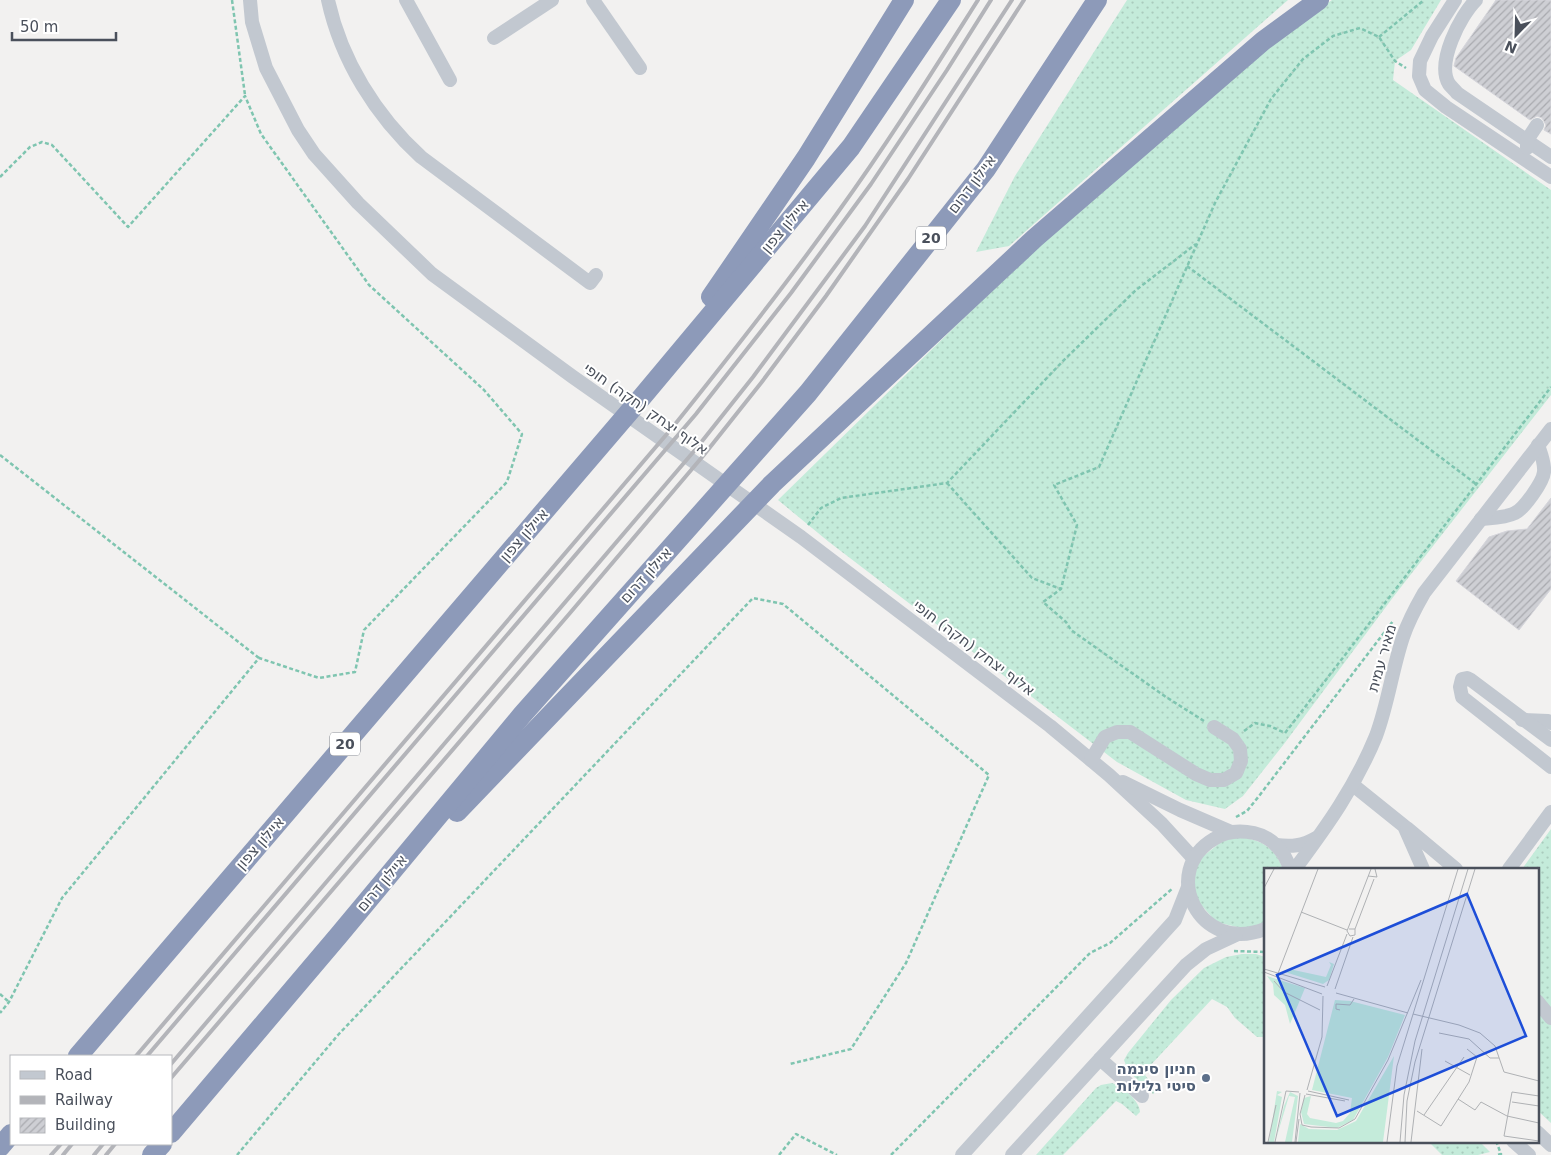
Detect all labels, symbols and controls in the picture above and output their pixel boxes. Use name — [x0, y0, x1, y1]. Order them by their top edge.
scale bar — [12, 10, 116, 42]
north arrow — [1491, 10, 1541, 60]
text: 50 m — [20, 18, 58, 36]
text: N — [1502, 37, 1519, 57]
street label: איילון דרום — [944, 151, 1000, 217]
street label: איילון צפון — [757, 195, 813, 257]
road number: 20 — [916, 227, 946, 250]
street label: אלוף יצחק (חקה) חופי — [580, 359, 712, 459]
street label: איילון צפון — [496, 505, 552, 565]
street label: איילון דרום — [616, 543, 676, 607]
street label: אלוף יצחק (חקה) חופי — [910, 596, 1038, 700]
street label: מאיר עמית — [1364, 622, 1400, 694]
road number: 20 — [330, 732, 360, 756]
street label: איילון צפון — [232, 813, 288, 873]
street label: איילון דרום — [353, 851, 411, 915]
inset map — [1264, 868, 1538, 1142]
legend — [10, 1055, 172, 1145]
place label: חניון סינמה סיטי גלילות — [1116, 1060, 1196, 1095]
text: Road — [55, 1066, 93, 1084]
marker: חניון סינמה סיטי גלילות — [1200, 1072, 1212, 1084]
text: Railway — [55, 1091, 113, 1109]
text: Building — [55, 1116, 116, 1134]

